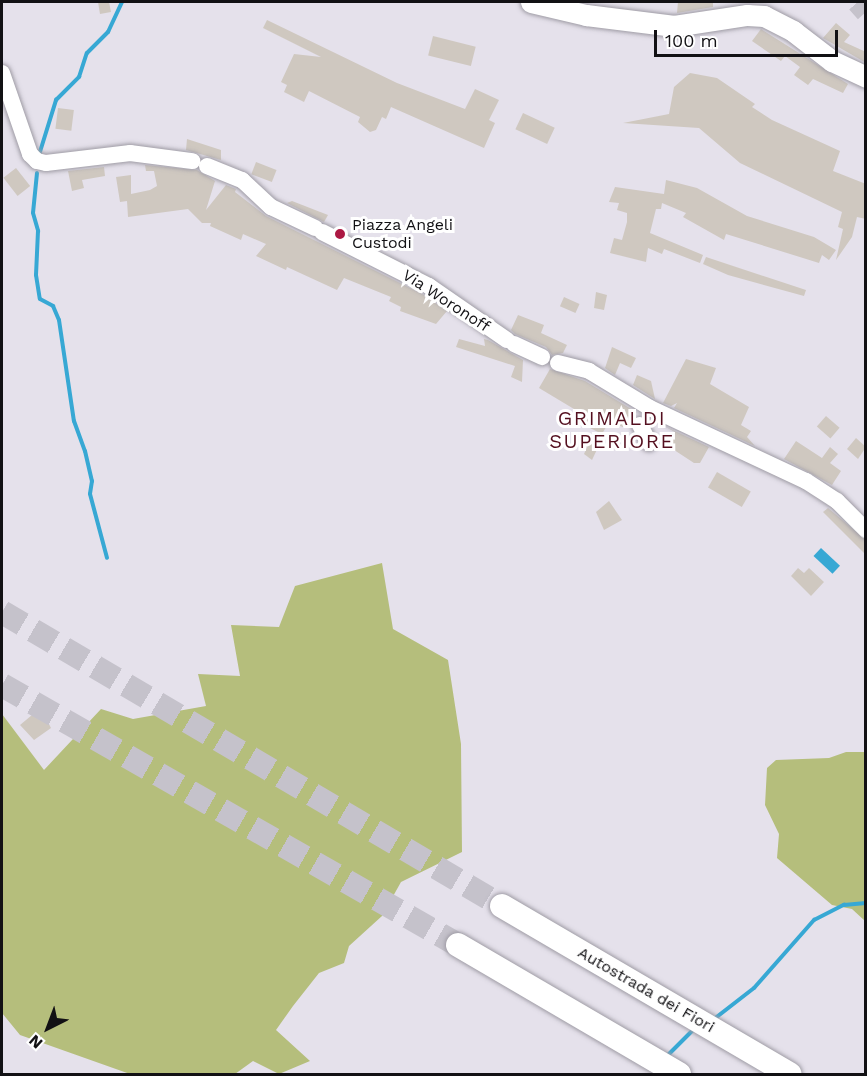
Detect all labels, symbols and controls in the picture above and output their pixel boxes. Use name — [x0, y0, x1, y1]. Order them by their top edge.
scale bar — [657, 18, 842, 56]
text: 100 m — [665, 30, 718, 51]
place label: Piazza Angeli Custodi — [352, 215, 454, 253]
marker: Piazza Angeli Custodi — [333, 227, 347, 241]
street label: Via Woronoff — [398, 265, 494, 337]
district label: GRIMALDI SUPERIORE — [549, 407, 675, 454]
street label: Autostrada dei Fiori — [574, 943, 718, 1037]
north arrow — [18, 998, 78, 1058]
text: N — [25, 1031, 46, 1053]

